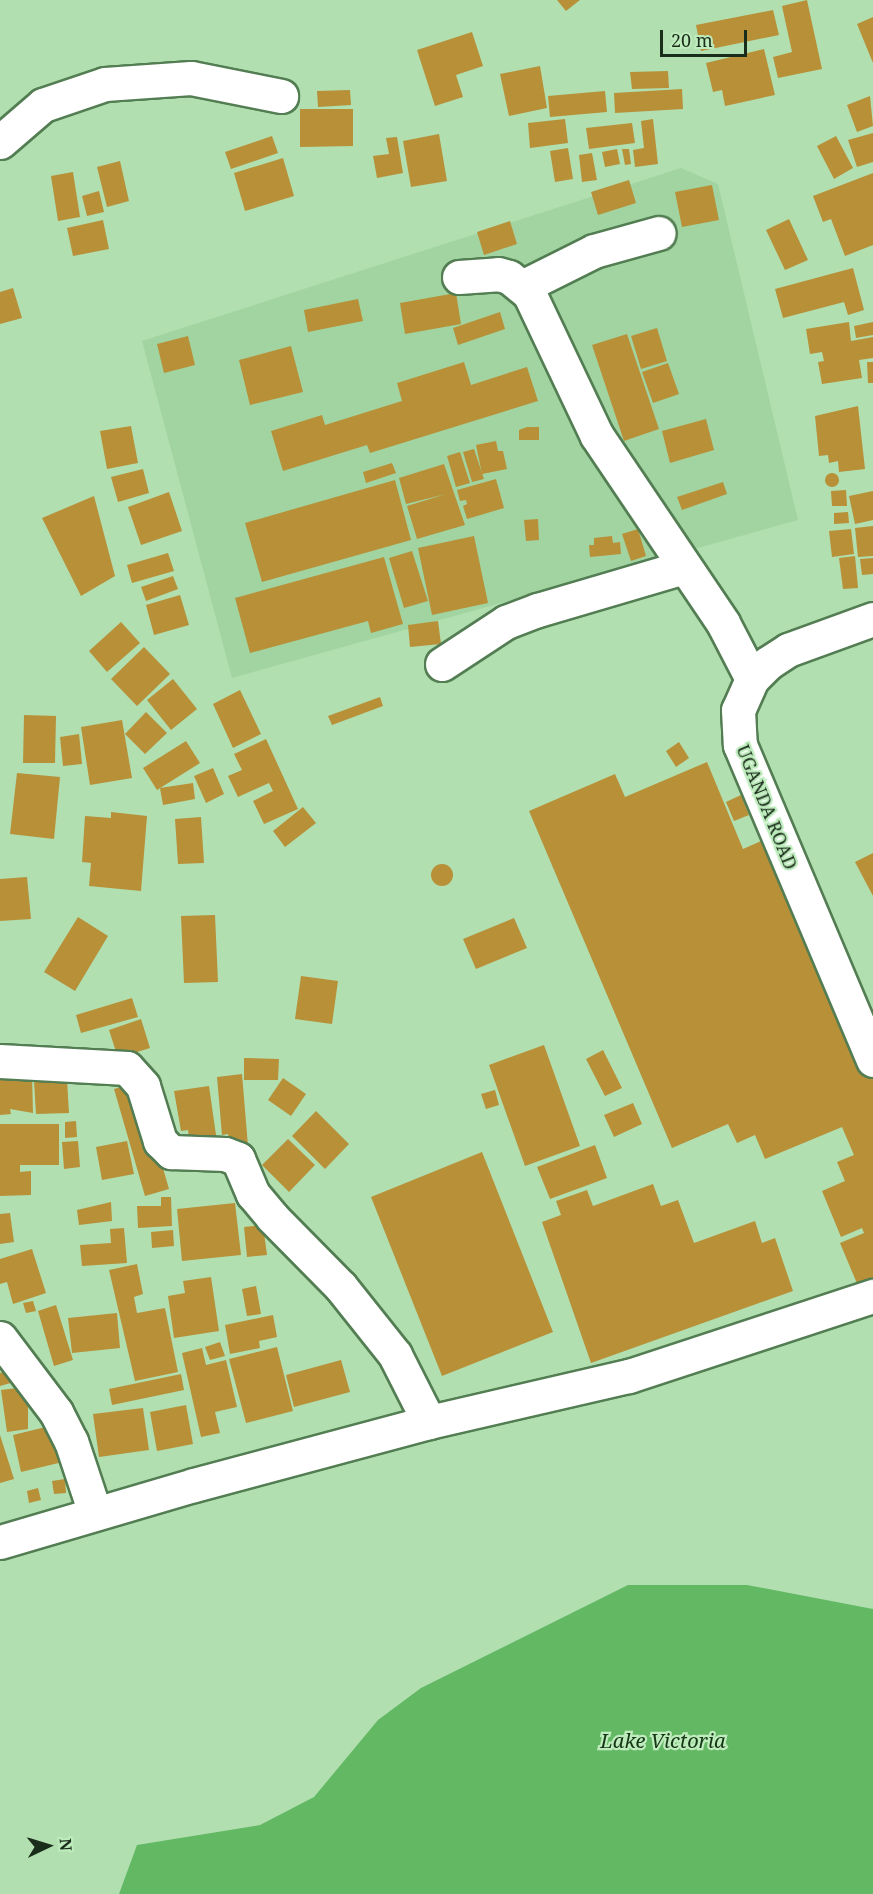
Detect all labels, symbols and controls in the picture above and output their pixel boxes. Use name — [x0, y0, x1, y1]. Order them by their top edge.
scale bar — [663, 18, 750, 56]
text: 20 m — [671, 28, 713, 52]
street label: UGANDA ROAD — [732, 742, 802, 872]
water label: Lake Victoria — [600, 1728, 726, 1752]
north arrow — [18, 1816, 78, 1876]
text: N — [55, 1838, 77, 1852]

